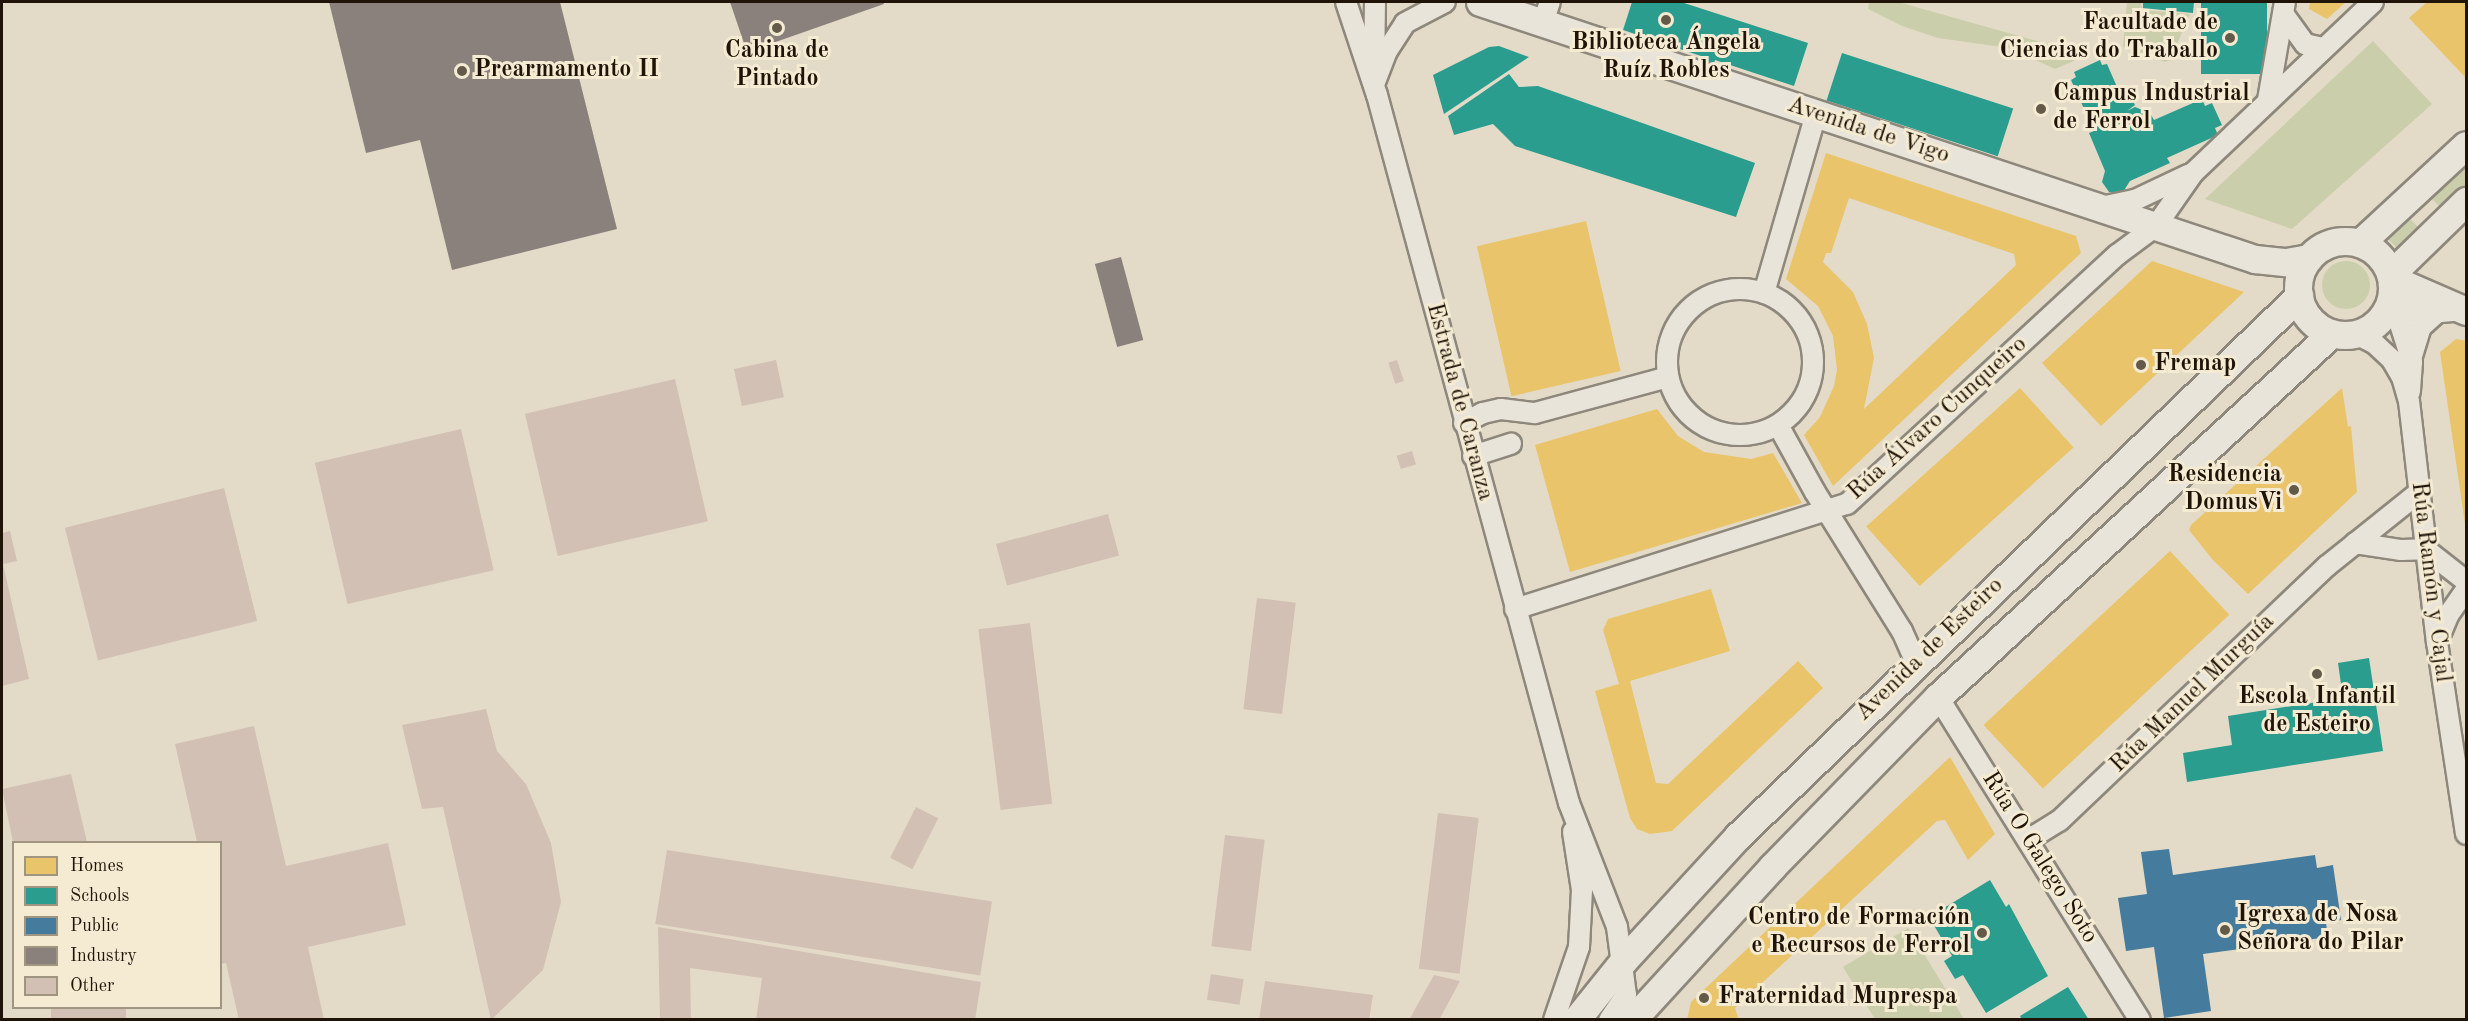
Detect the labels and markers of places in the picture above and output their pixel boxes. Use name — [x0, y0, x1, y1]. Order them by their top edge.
place label: Facultade de Ciencias do Traballo — [2000, 10, 2218, 66]
marker: Biblioteca Ángela Ruíz Robles — [1659, 13, 1673, 27]
marker: Cabina de Pintado — [770, 21, 784, 35]
place label: Biblioteca Ángela Ruíz Robles — [1571, 30, 1761, 86]
marker: Facultade de Ciencias do Traballo — [2223, 31, 2237, 45]
place label: Cabina de Pintado — [725, 38, 829, 94]
place label: Prearmamento II — [474, 57, 659, 85]
marker: Prearmamento II — [455, 64, 469, 78]
place label: Campus Industrial de Ferrol — [2053, 81, 2250, 137]
marker: Campus Industrial de Ferrol — [2034, 102, 2048, 116]
place label: Fremap — [2154, 351, 2236, 379]
marker: Fremap — [2132, 356, 2150, 374]
place label: Residencia DomusVi — [2168, 462, 2282, 518]
marker: Residencia DomusVi — [2287, 483, 2301, 497]
marker: Escola Infantil de Esteiro — [2310, 667, 2324, 681]
place label: Escola Infantil de Esteiro — [2238, 684, 2396, 740]
place label: Igrexa de Nosa Señora do Pilar — [2237, 902, 2404, 958]
place label: Centro de Formación e Recursos de Ferrol — [1748, 905, 1970, 961]
marker: Igrexa de Nosa Señora do Pilar — [2218, 923, 2232, 937]
marker: Centro de Formación e Recursos de Ferrol — [1975, 926, 1989, 940]
place label: Fraternidad Muprespa — [1718, 984, 1957, 1012]
marker: Fraternidad Muprespa — [1695, 989, 1713, 1007]

